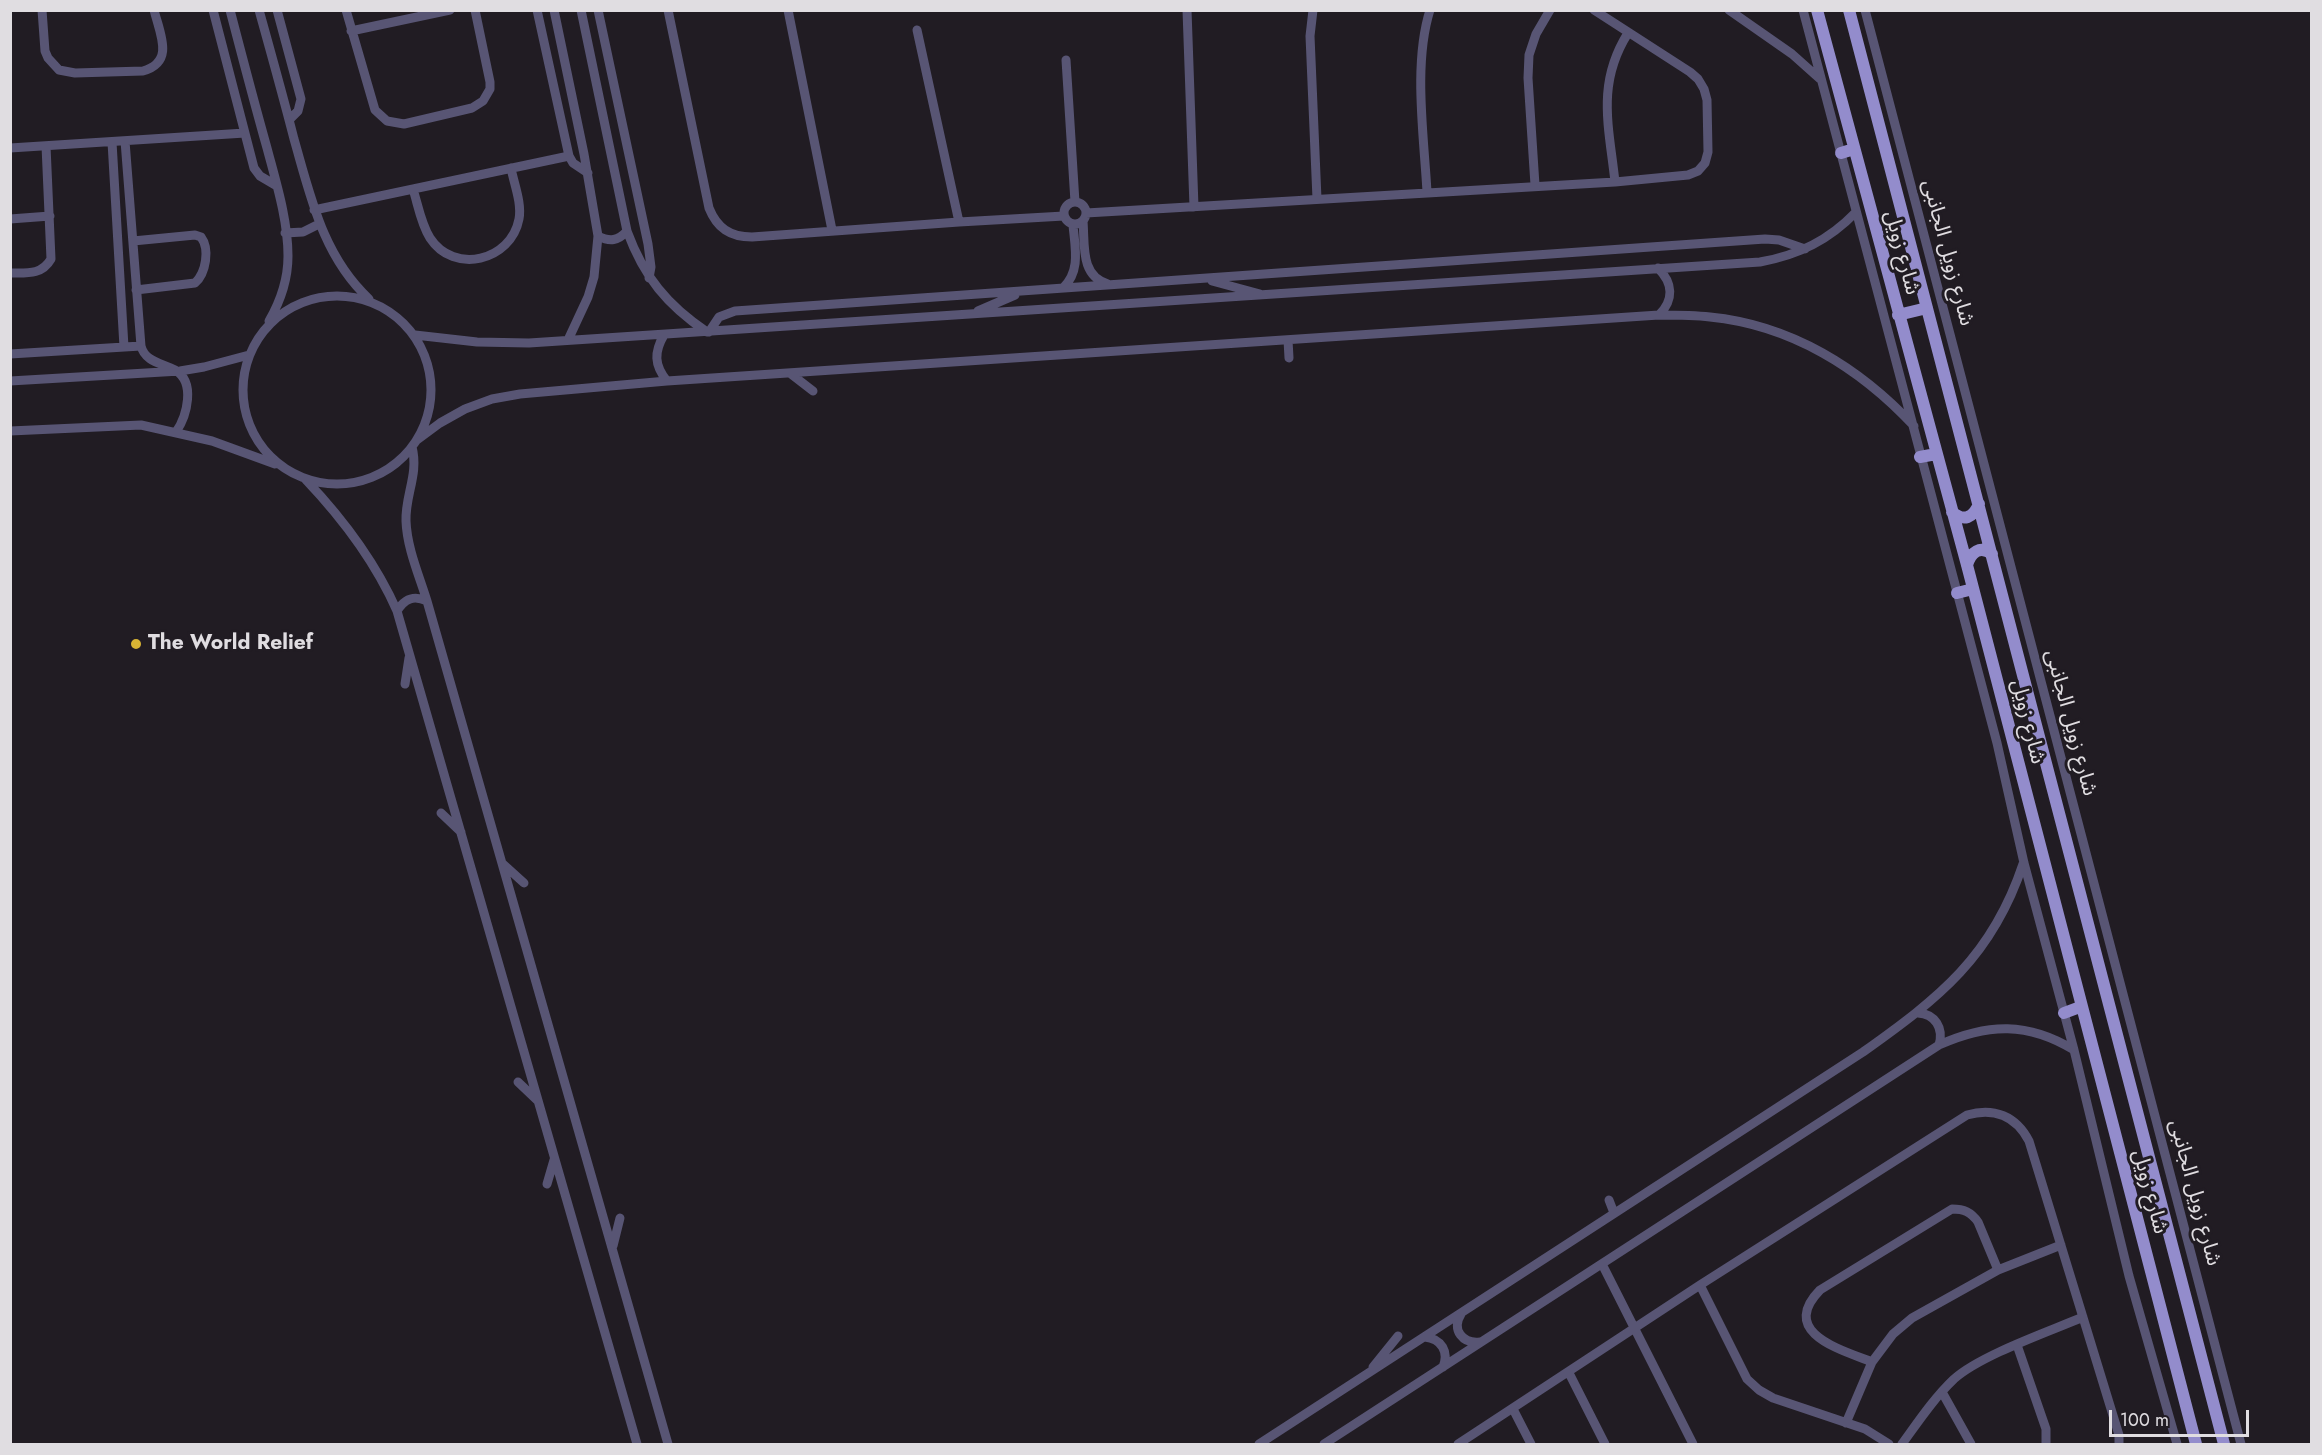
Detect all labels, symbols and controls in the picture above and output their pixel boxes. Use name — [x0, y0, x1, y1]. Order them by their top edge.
street label: شارع زويل الجانبى — [1915, 177, 1979, 329]
street label: شارع زويل — [1878, 208, 1924, 298]
place label: The World Relief — [148, 631, 313, 657]
marker: The World Relief — [129, 637, 143, 651]
street label: شارع زويل الجانبى — [2038, 647, 2102, 799]
street label: شارع زويل — [2004, 677, 2050, 767]
street label: شارع زويل الجانبى — [2162, 1117, 2226, 1269]
street label: شارع زويل — [2126, 1147, 2172, 1237]
scale bar — [2112, 1398, 2252, 1436]
text: 100 m — [2120, 1407, 2169, 1433]

